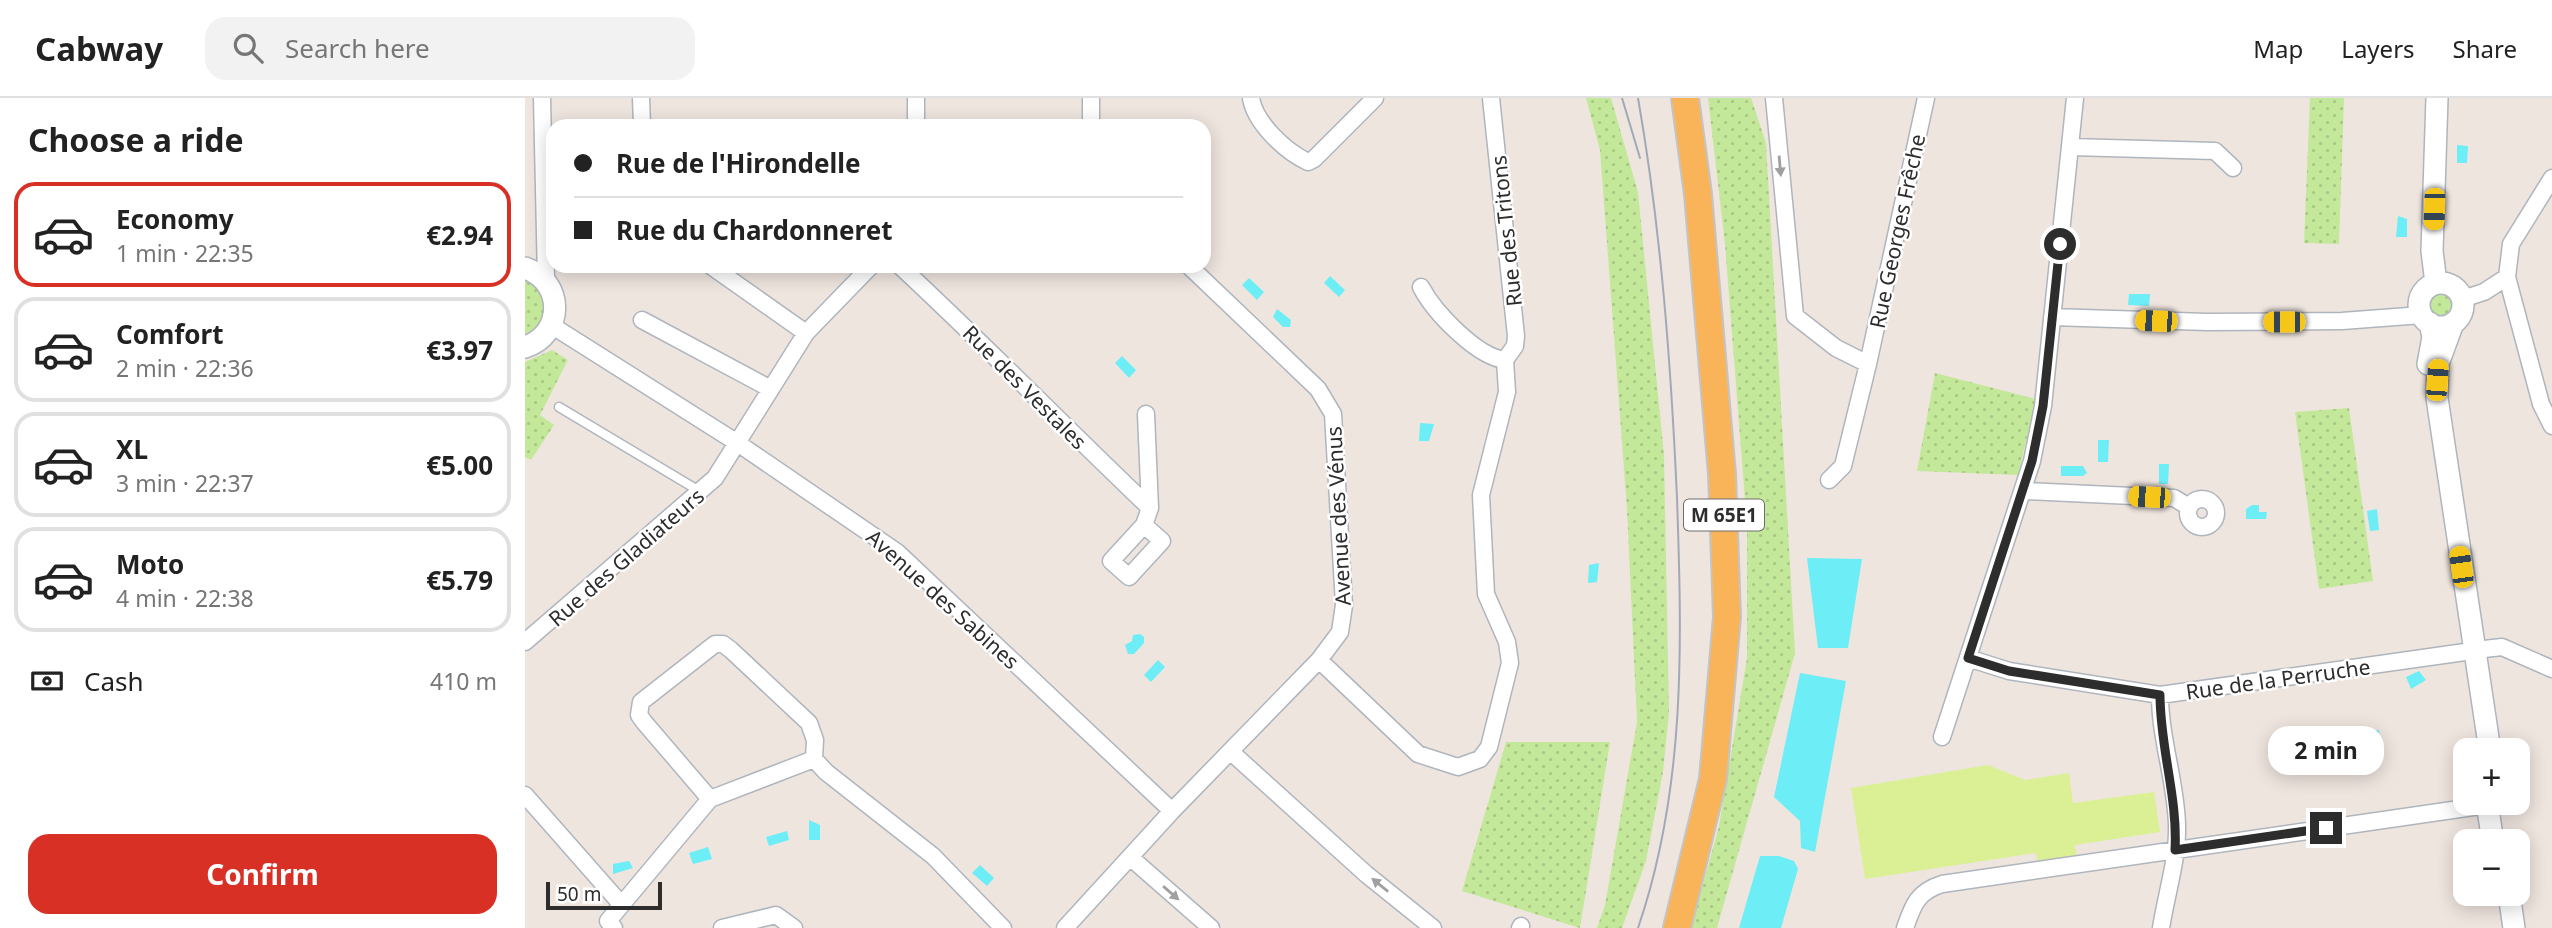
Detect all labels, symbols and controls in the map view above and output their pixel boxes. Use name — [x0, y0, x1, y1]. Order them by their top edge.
search box — [205, 17, 695, 80]
text: Cabway — [35, 26, 163, 71]
icon: search — [229, 29, 267, 67]
text: Search here — [285, 30, 430, 66]
text: Map — [2253, 32, 2303, 65]
text: Layers — [2341, 32, 2415, 65]
text: Share — [2453, 32, 2517, 65]
text: Choose a ride — [28, 118, 244, 161]
street label: Rue Georges Frêche — [1863, 131, 1931, 331]
text: Rue de l'Hirondelle — [616, 145, 861, 181]
street label: Rue des Tritons — [1484, 154, 1528, 308]
one-way arrow — [1775, 155, 1786, 177]
car — [2423, 188, 2446, 230]
text: Economy — [116, 201, 234, 237]
icon: car — [32, 203, 95, 266]
text: Rue du Chardonneret — [616, 212, 893, 248]
text: €2.94 — [426, 217, 493, 253]
route start — [2044, 228, 2076, 260]
text: 1 min · 22:35 — [116, 237, 254, 269]
car — [2135, 310, 2178, 332]
car — [2264, 312, 2306, 333]
text: Comfort — [116, 316, 224, 352]
icon: car — [32, 318, 95, 381]
street label: Rue des Vestales — [957, 319, 1093, 455]
text: €3.97 — [426, 332, 493, 368]
text: 2 min · 22:36 — [116, 352, 254, 384]
car — [2426, 358, 2449, 402]
street label: Avenue des Vénus — [1319, 426, 1357, 606]
text: XL — [116, 431, 148, 467]
icon: car — [32, 433, 95, 496]
text: €5.00 — [426, 447, 493, 483]
text: 3 min · 22:37 — [116, 467, 254, 499]
street label: Rue des Gladiateurs — [542, 482, 710, 632]
car — [2128, 485, 2171, 509]
road number: M 65E1 — [1684, 500, 1764, 530]
street label: Avenue des Sabines — [861, 523, 1025, 675]
car — [2448, 545, 2475, 589]
text: Moto — [116, 546, 184, 582]
icon: car — [32, 548, 95, 611]
text: €5.79 — [426, 562, 493, 598]
text: 4 min · 22:38 — [116, 582, 254, 614]
street label: Rue de la Perruche — [2184, 652, 2372, 706]
icon: cash — [28, 662, 66, 700]
text: Cash — [84, 663, 144, 699]
text: 410 m — [430, 665, 497, 697]
callout: 2 min — [2268, 726, 2384, 776]
text: 2 min — [2294, 734, 2358, 766]
map controls — [2453, 738, 2530, 906]
button: + — [2453, 738, 2530, 815]
route end — [2310, 812, 2342, 844]
button: − — [2453, 829, 2530, 906]
button: Confirm — [28, 834, 497, 914]
one-way arrow — [1371, 878, 1389, 893]
scale bar — [546, 879, 661, 911]
text: 50 m — [557, 881, 601, 907]
one-way arrow — [1162, 885, 1180, 901]

